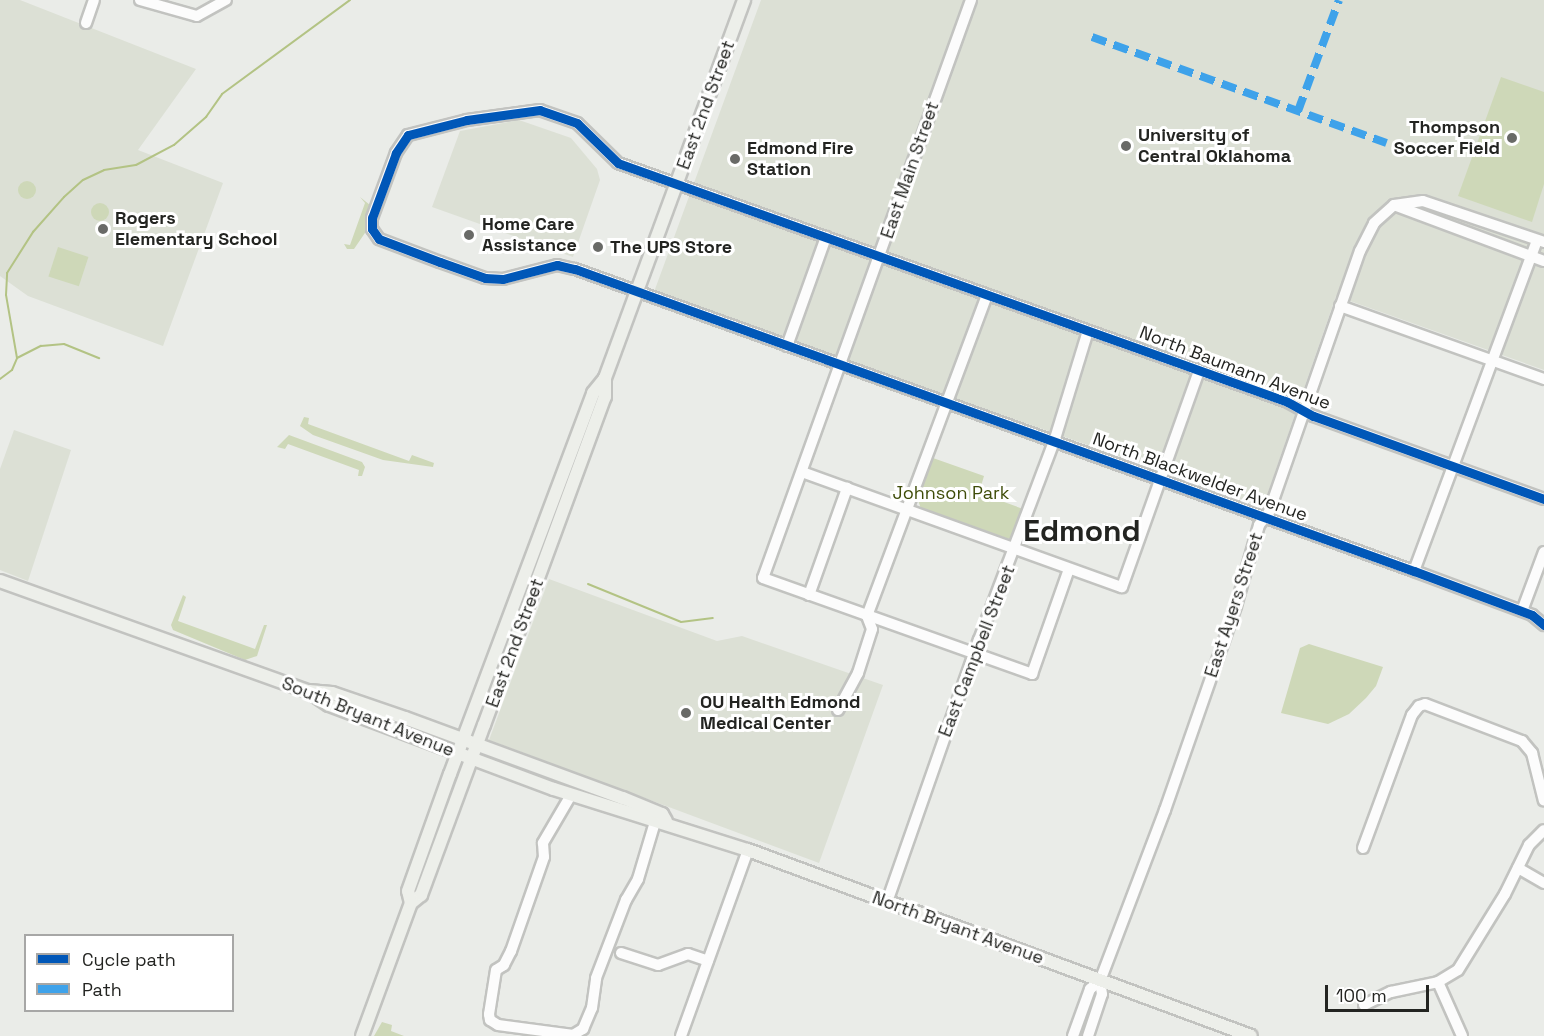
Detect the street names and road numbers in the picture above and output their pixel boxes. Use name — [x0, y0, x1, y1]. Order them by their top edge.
street label: East 2nd Street — [673, 38, 739, 172]
street label: East Main Street — [876, 99, 944, 241]
street label: North Baumann Avenue — [1136, 322, 1334, 414]
street label: North Blackwelder Avenue — [1090, 428, 1310, 526]
street label: East Ayers Street — [1200, 530, 1268, 680]
street label: East Campbell Street — [934, 562, 1020, 740]
street label: East 2nd Street — [482, 576, 548, 710]
street label: South Bryant Avenue — [278, 672, 458, 762]
street label: North Bryant Avenue — [869, 887, 1047, 969]

